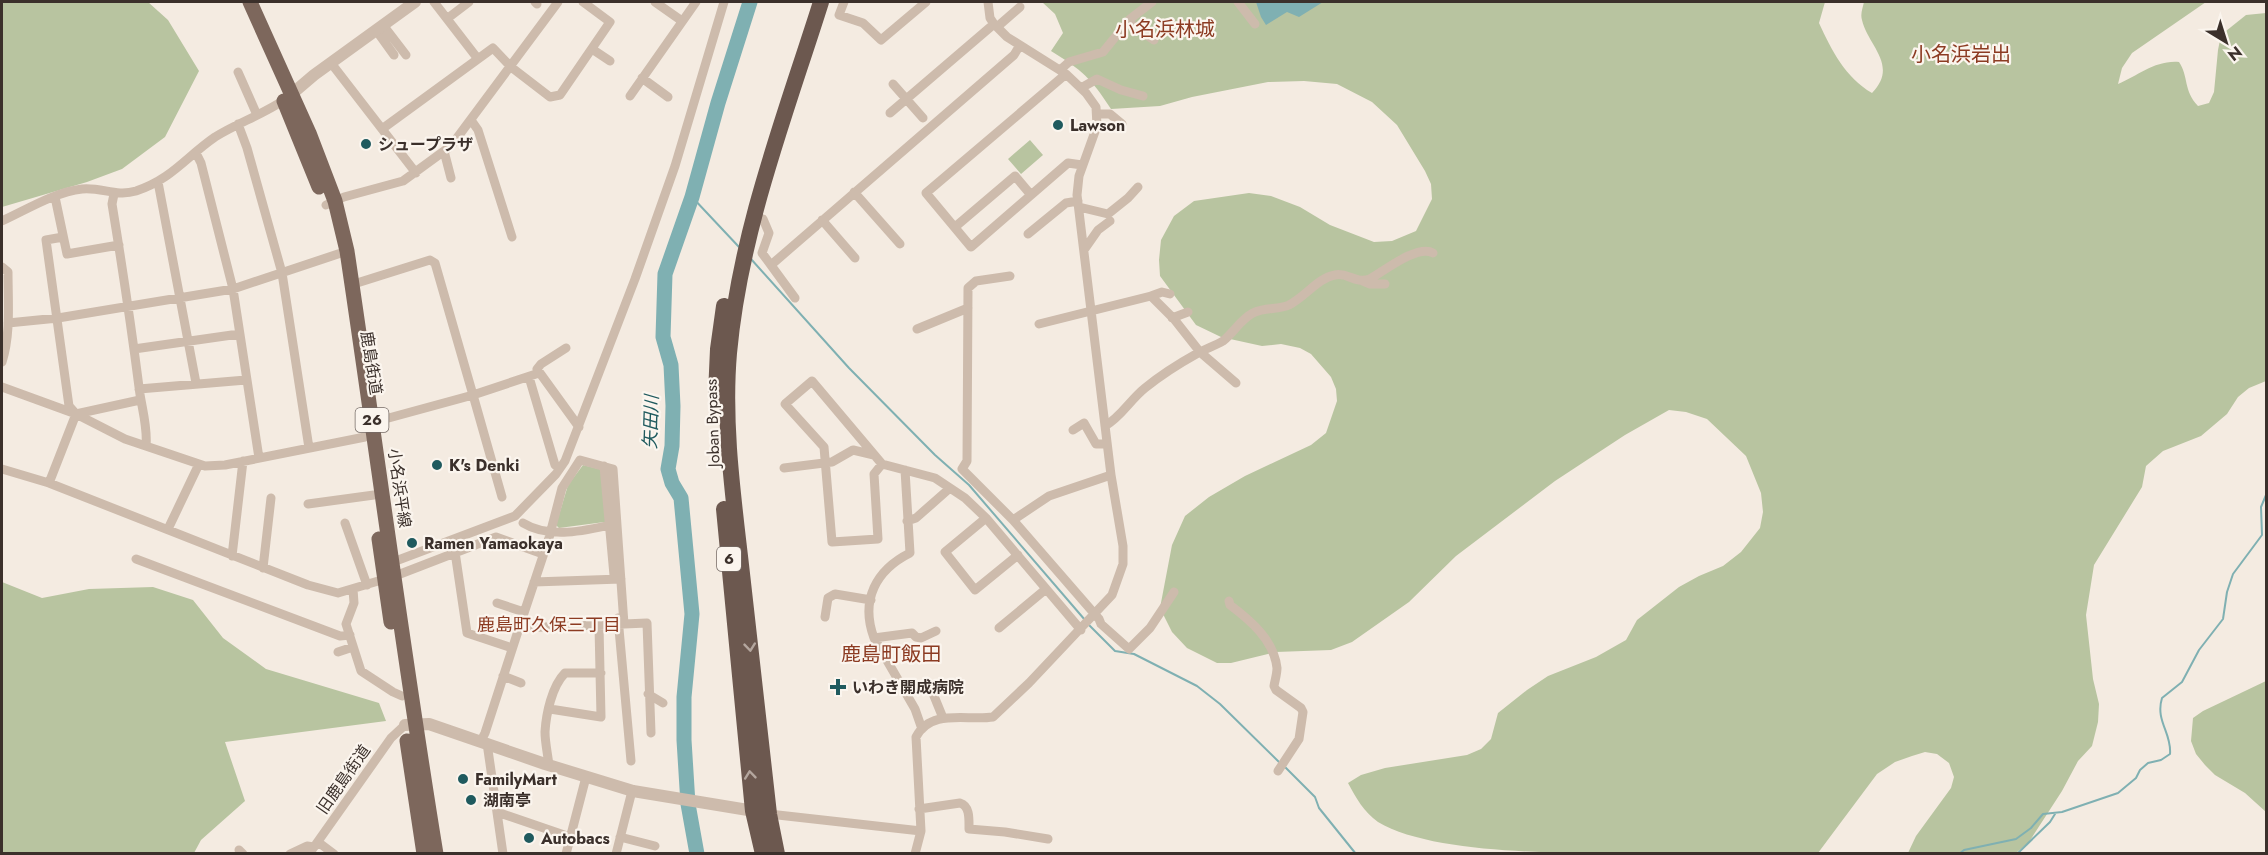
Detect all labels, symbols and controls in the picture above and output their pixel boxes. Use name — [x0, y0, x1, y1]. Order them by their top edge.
north arrow — [2196, 12, 2256, 72]
district label: 小名浜林城 — [1115, 15, 1215, 44]
district label: 小名浜岩出 — [1911, 40, 2011, 69]
text: N — [2223, 40, 2247, 66]
place label: Lawson — [1070, 114, 1125, 137]
marker: Lawson — [1051, 118, 1065, 132]
place label: シュープラザ — [378, 133, 473, 156]
marker: シュープラザ — [359, 137, 373, 151]
street label: 鹿島街道 — [355, 330, 388, 396]
street label: Joban Bypass — [699, 378, 726, 469]
water label: 矢田川 — [637, 393, 665, 449]
road number: 26 — [356, 408, 388, 432]
street label: 小名浜平線 — [383, 447, 416, 529]
place label: K's Denki — [449, 454, 519, 477]
marker: K's Denki — [430, 458, 444, 472]
place label: Ramen Yamaokaya — [424, 532, 563, 555]
marker: Ramen Yamaokaya — [405, 536, 419, 550]
road number: 6 — [717, 547, 741, 571]
district label: 鹿島町久保三丁目 — [477, 612, 621, 638]
district label: 鹿島町飯田 — [841, 640, 941, 669]
one-way arrow — [744, 642, 756, 651]
place label: いわき開成病院 — [852, 676, 964, 699]
marker: いわき開成病院 — [829, 678, 847, 696]
street label: 旧鹿島街道 — [311, 740, 376, 819]
place label: FamilyMart — [475, 768, 558, 791]
one-way arrow — [744, 771, 757, 780]
marker: FamilyMart — [456, 772, 470, 786]
place label: 湖南亭 — [483, 789, 531, 812]
marker: 湖南亭 — [464, 793, 478, 807]
place label: Autobacs — [540, 827, 610, 850]
marker: Autobacs — [522, 831, 536, 845]

